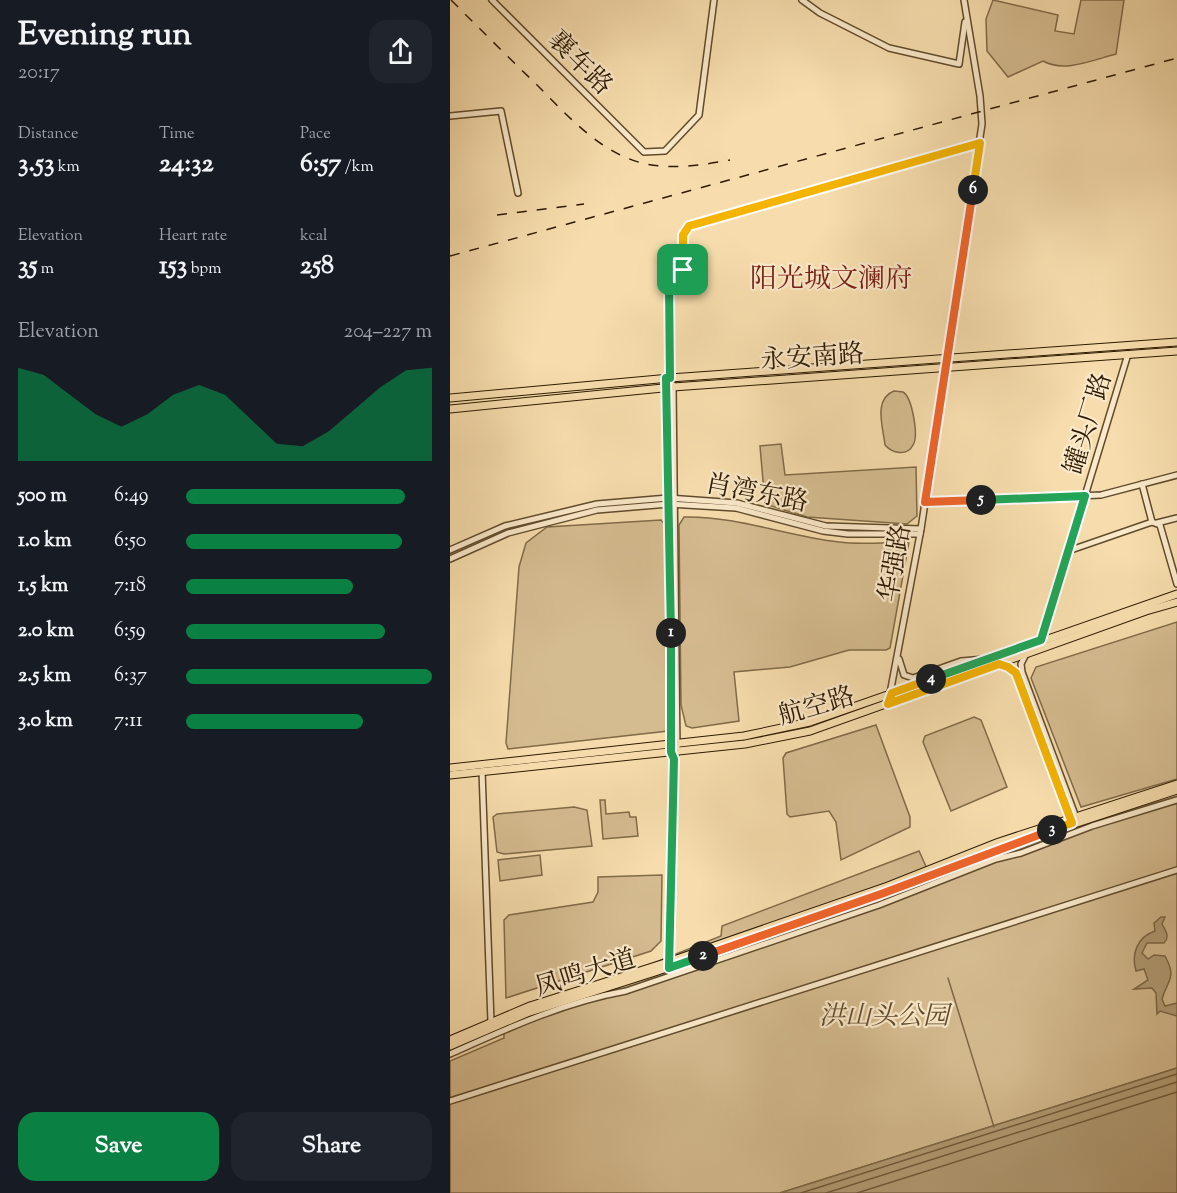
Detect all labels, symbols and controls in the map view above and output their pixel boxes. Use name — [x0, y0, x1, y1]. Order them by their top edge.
text: Evening run — [18, 12, 192, 60]
button: share — [369, 20, 432, 83]
street label: 襄车路 — [539, 23, 620, 104]
text: 20:17 — [18, 59, 60, 88]
text: Distance — [18, 123, 78, 146]
text: Time — [159, 123, 195, 146]
text: Pace — [300, 123, 331, 146]
text: 3.53 — [18, 146, 54, 183]
text: 24:32 — [159, 146, 214, 183]
text: 6:57 — [300, 146, 341, 183]
text: km — [54, 156, 80, 179]
text: /km — [341, 156, 374, 179]
pin: 6 — [958, 175, 988, 205]
text: 6 — [969, 178, 977, 201]
text: Elevation — [18, 225, 83, 248]
text: Heart rate — [159, 225, 227, 248]
text: kcal — [300, 225, 328, 248]
pin — [657, 244, 708, 295]
text: 35 — [18, 248, 37, 285]
text: 153 — [159, 248, 187, 285]
text: 258 — [300, 248, 334, 285]
icon: arrive — [666, 253, 699, 286]
text: m — [37, 258, 54, 281]
text: bpm — [187, 258, 221, 281]
district label: 阳光城文澜府 — [750, 261, 912, 300]
text: Elevation — [18, 318, 99, 347]
text: 204–227 m — [344, 318, 432, 347]
street label: 永安南路 — [759, 336, 865, 381]
street label: 罐头厂路 — [1056, 369, 1122, 479]
street label: 肖湾东路 — [702, 466, 811, 523]
text: 500 m — [18, 482, 67, 511]
text: 6:49 — [114, 482, 149, 511]
pin: 5 — [966, 485, 996, 515]
text: 5 — [978, 488, 984, 511]
street label: 华强路 — [871, 522, 921, 605]
text: 1.0 km — [18, 527, 72, 556]
text: 6:50 — [114, 527, 146, 556]
text: 1.5 km — [18, 572, 68, 601]
text: 7:18 — [114, 572, 146, 601]
text: 2.0 km — [18, 617, 74, 646]
text: 6:59 — [114, 617, 146, 646]
pin: 1 — [656, 618, 686, 648]
text: 1 — [668, 621, 674, 644]
text: 2.5 km — [18, 662, 71, 691]
text: 6:37 — [114, 662, 147, 691]
pin: 4 — [916, 664, 946, 694]
text: 4 — [927, 667, 935, 690]
street label: 航空路 — [774, 679, 859, 736]
text: 3.0 km — [18, 707, 73, 736]
text: 7:11 — [114, 707, 143, 736]
pin: 3 — [1037, 815, 1067, 845]
text: 3 — [1049, 818, 1055, 841]
street label: 凤鸣大道 — [531, 941, 641, 1007]
pin: 2 — [688, 941, 718, 971]
text: 2 — [699, 944, 707, 967]
park label: 洪山头公园 — [819, 999, 953, 1036]
button: Save — [18, 1112, 219, 1181]
button: Share — [231, 1112, 432, 1181]

